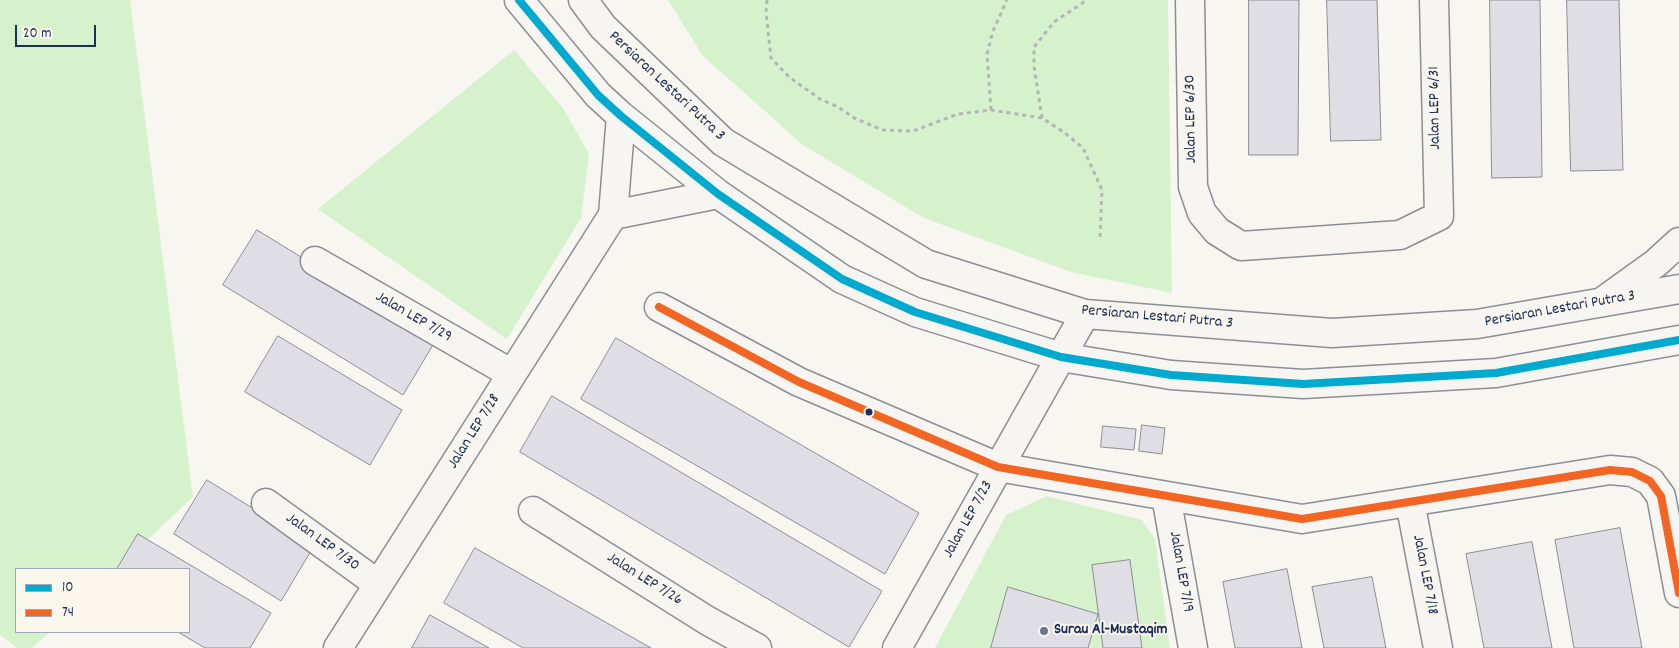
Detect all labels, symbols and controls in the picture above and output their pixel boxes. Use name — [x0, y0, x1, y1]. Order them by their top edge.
scale bar — [18, 15, 99, 47]
text: 20 m — [23, 23, 51, 45]
street label: Persiaran Lestari Putra 3 — [604, 28, 728, 146]
street label: Jalan LEP 6/31 — [1426, 66, 1446, 150]
street label: Jalan LEP 6/30 — [1182, 75, 1202, 163]
street label: Persiaran Lestari Putra 3 — [1483, 287, 1637, 333]
street label: Jalan LEP 7/29 — [371, 288, 455, 348]
street label: Persiaran Lestari Putra 3 — [1080, 302, 1234, 334]
street label: Jalan LEP 7/28 — [444, 391, 506, 473]
unlabelled marker — [864, 407, 874, 417]
street label: Jalan LEP 7/23 — [940, 478, 998, 562]
street label: Jalan LEP 7/30 — [281, 510, 363, 576]
street label: Jalan LEP 7/19 — [1163, 530, 1197, 614]
street label: Jalan LEP 7/18 — [1407, 533, 1441, 617]
street label: Jalan LEP 7/26 — [602, 549, 686, 611]
legend — [15, 568, 190, 633]
text: 10 — [62, 577, 73, 599]
text: 74 — [62, 602, 74, 624]
place label: Surau Al-Mustaqim — [1054, 621, 1167, 641]
marker: Surau Al-Mustaqim — [1038, 625, 1050, 637]

